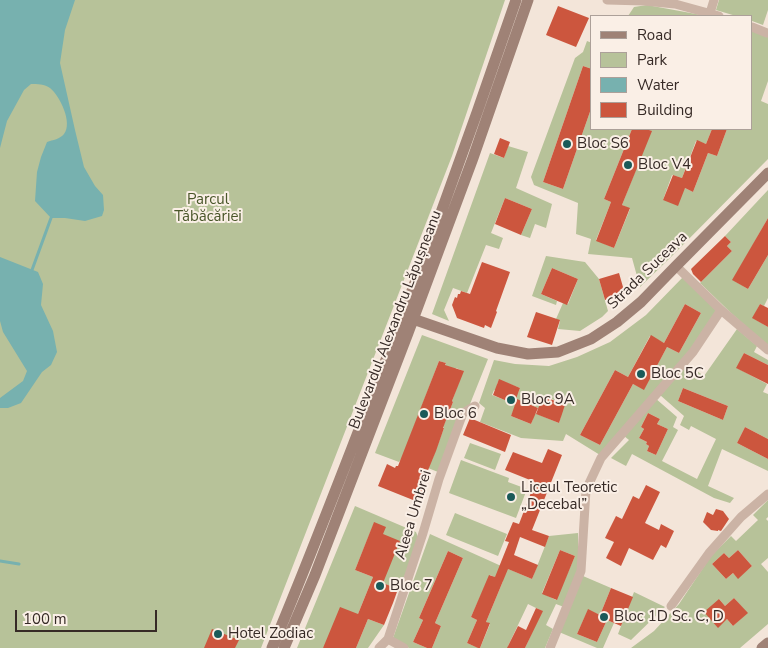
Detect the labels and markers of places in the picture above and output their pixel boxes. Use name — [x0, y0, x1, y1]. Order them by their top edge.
place label: Bloc S6 — [577, 135, 629, 153]
marker: Bloc S6 — [561, 138, 573, 150]
place label: Bloc V4 — [638, 156, 691, 174]
marker: Bloc V4 — [622, 159, 634, 171]
place label: Bloc 5C — [651, 365, 704, 383]
marker: Bloc 5C — [635, 368, 647, 380]
place label: Bloc 9A — [521, 391, 575, 409]
marker: Bloc 9A — [505, 394, 517, 406]
place label: Bloc 6 — [434, 405, 477, 423]
marker: Bloc 6 — [418, 408, 430, 420]
place label: Liceul Teoretic „Decebal” — [521, 479, 617, 514]
marker: Liceul Teoretic „Decebal” — [505, 491, 517, 503]
place label: Bloc 7 — [390, 577, 433, 595]
marker: Bloc 7 — [374, 580, 386, 592]
place label: Bloc 1D Sc. C, D — [614, 608, 724, 626]
marker: Bloc 1D Sc. C, D — [598, 611, 610, 623]
place label: Hotel Zodiac — [228, 625, 313, 643]
marker: Hotel Zodiac — [212, 628, 224, 640]

